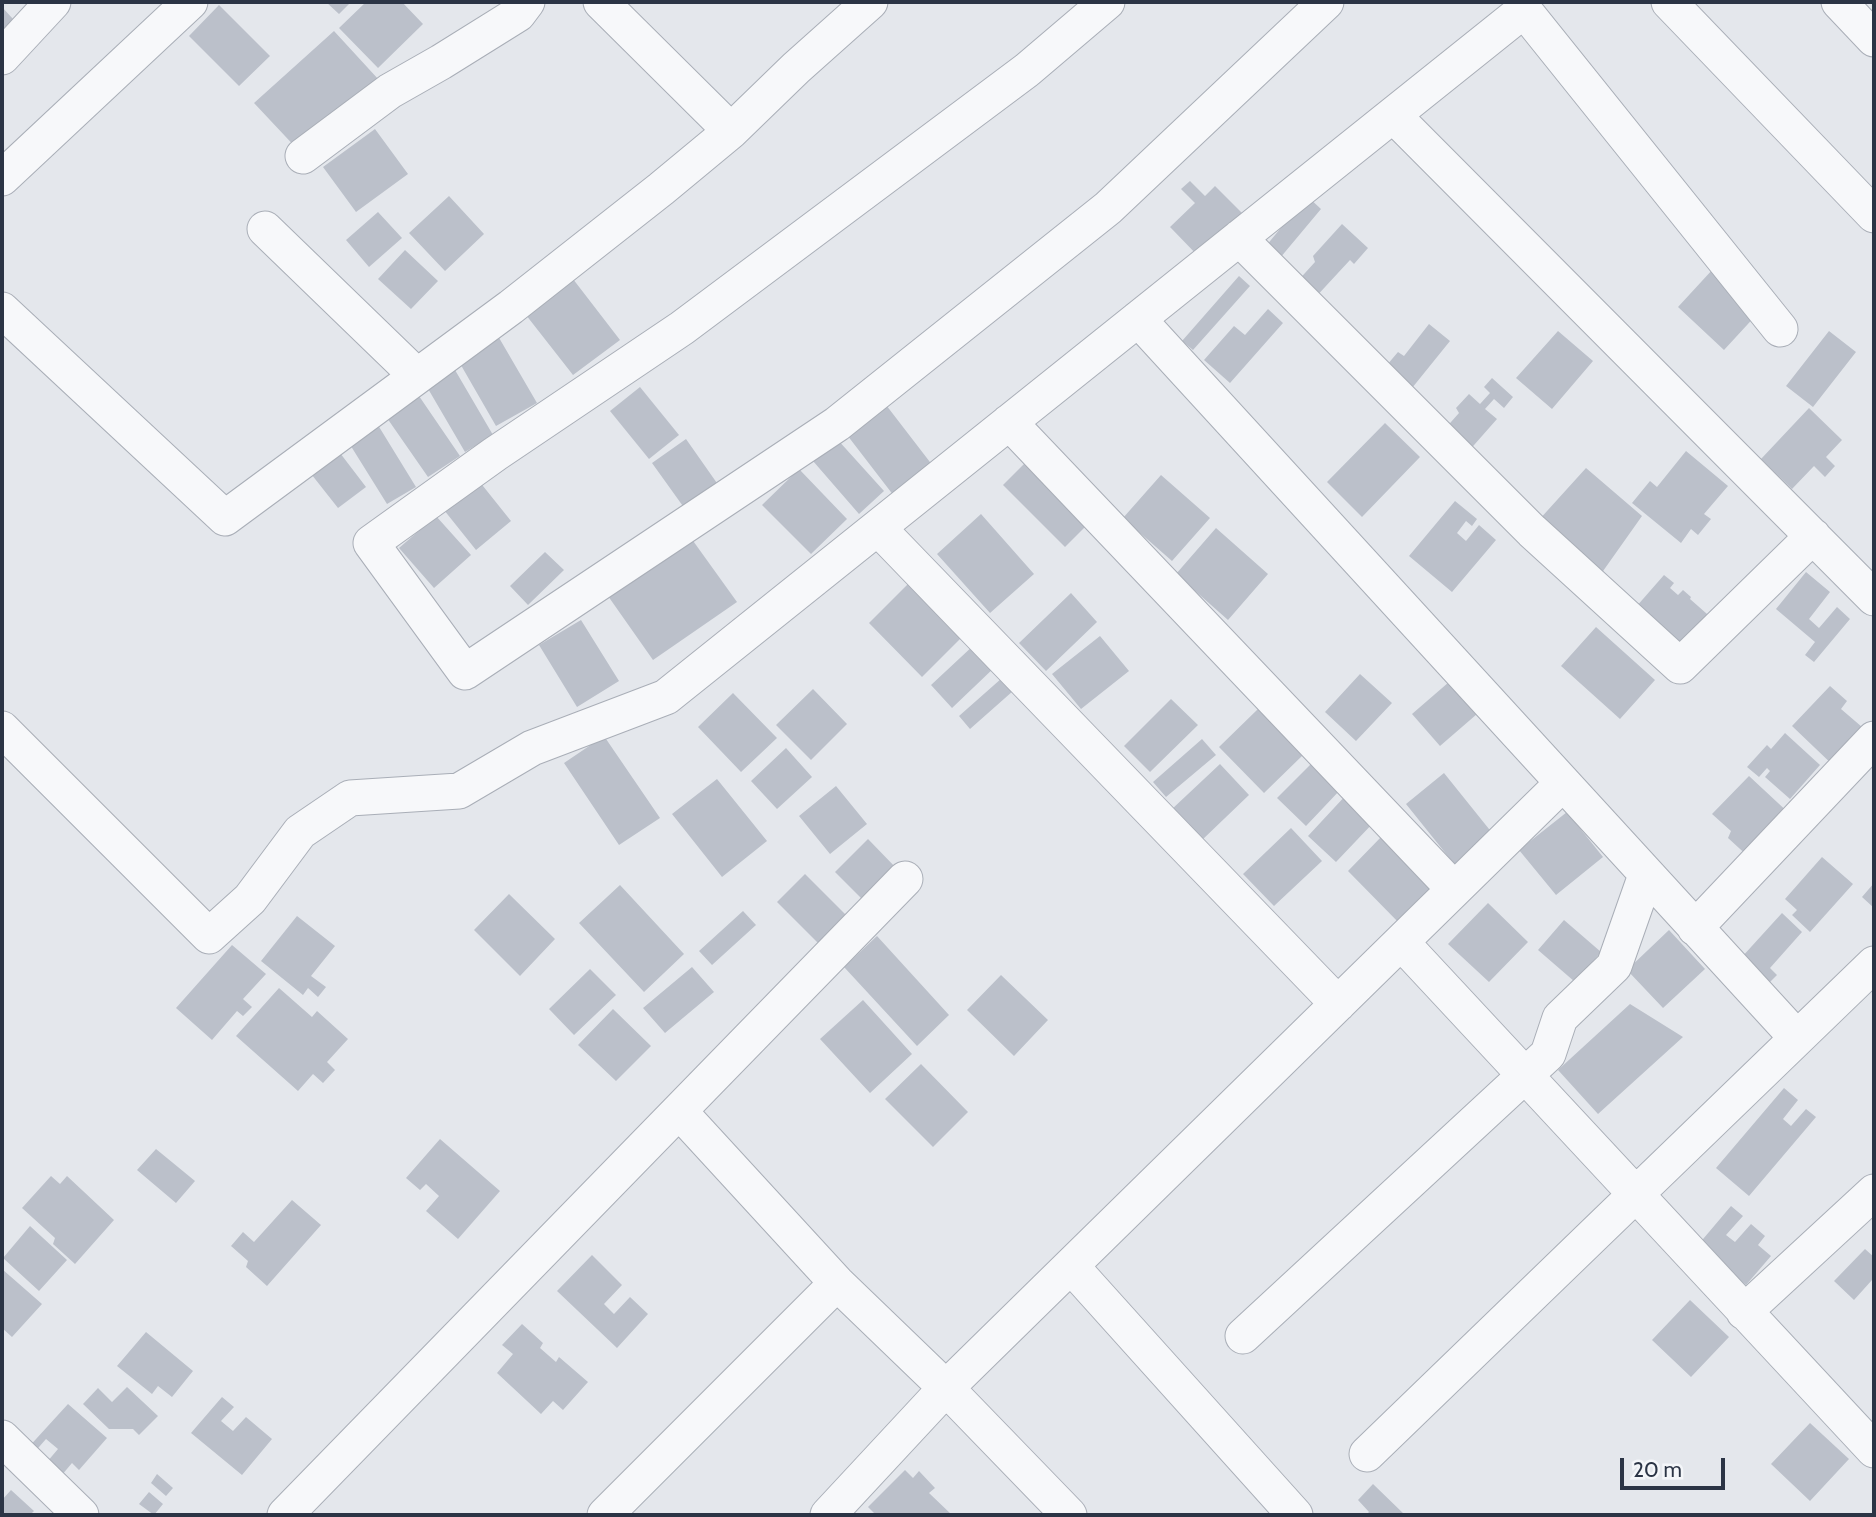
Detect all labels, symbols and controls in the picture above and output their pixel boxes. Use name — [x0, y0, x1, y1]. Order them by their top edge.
scale bar — [1624, 1444, 1729, 1488]
text: 20 m — [1633, 1457, 1682, 1482]

